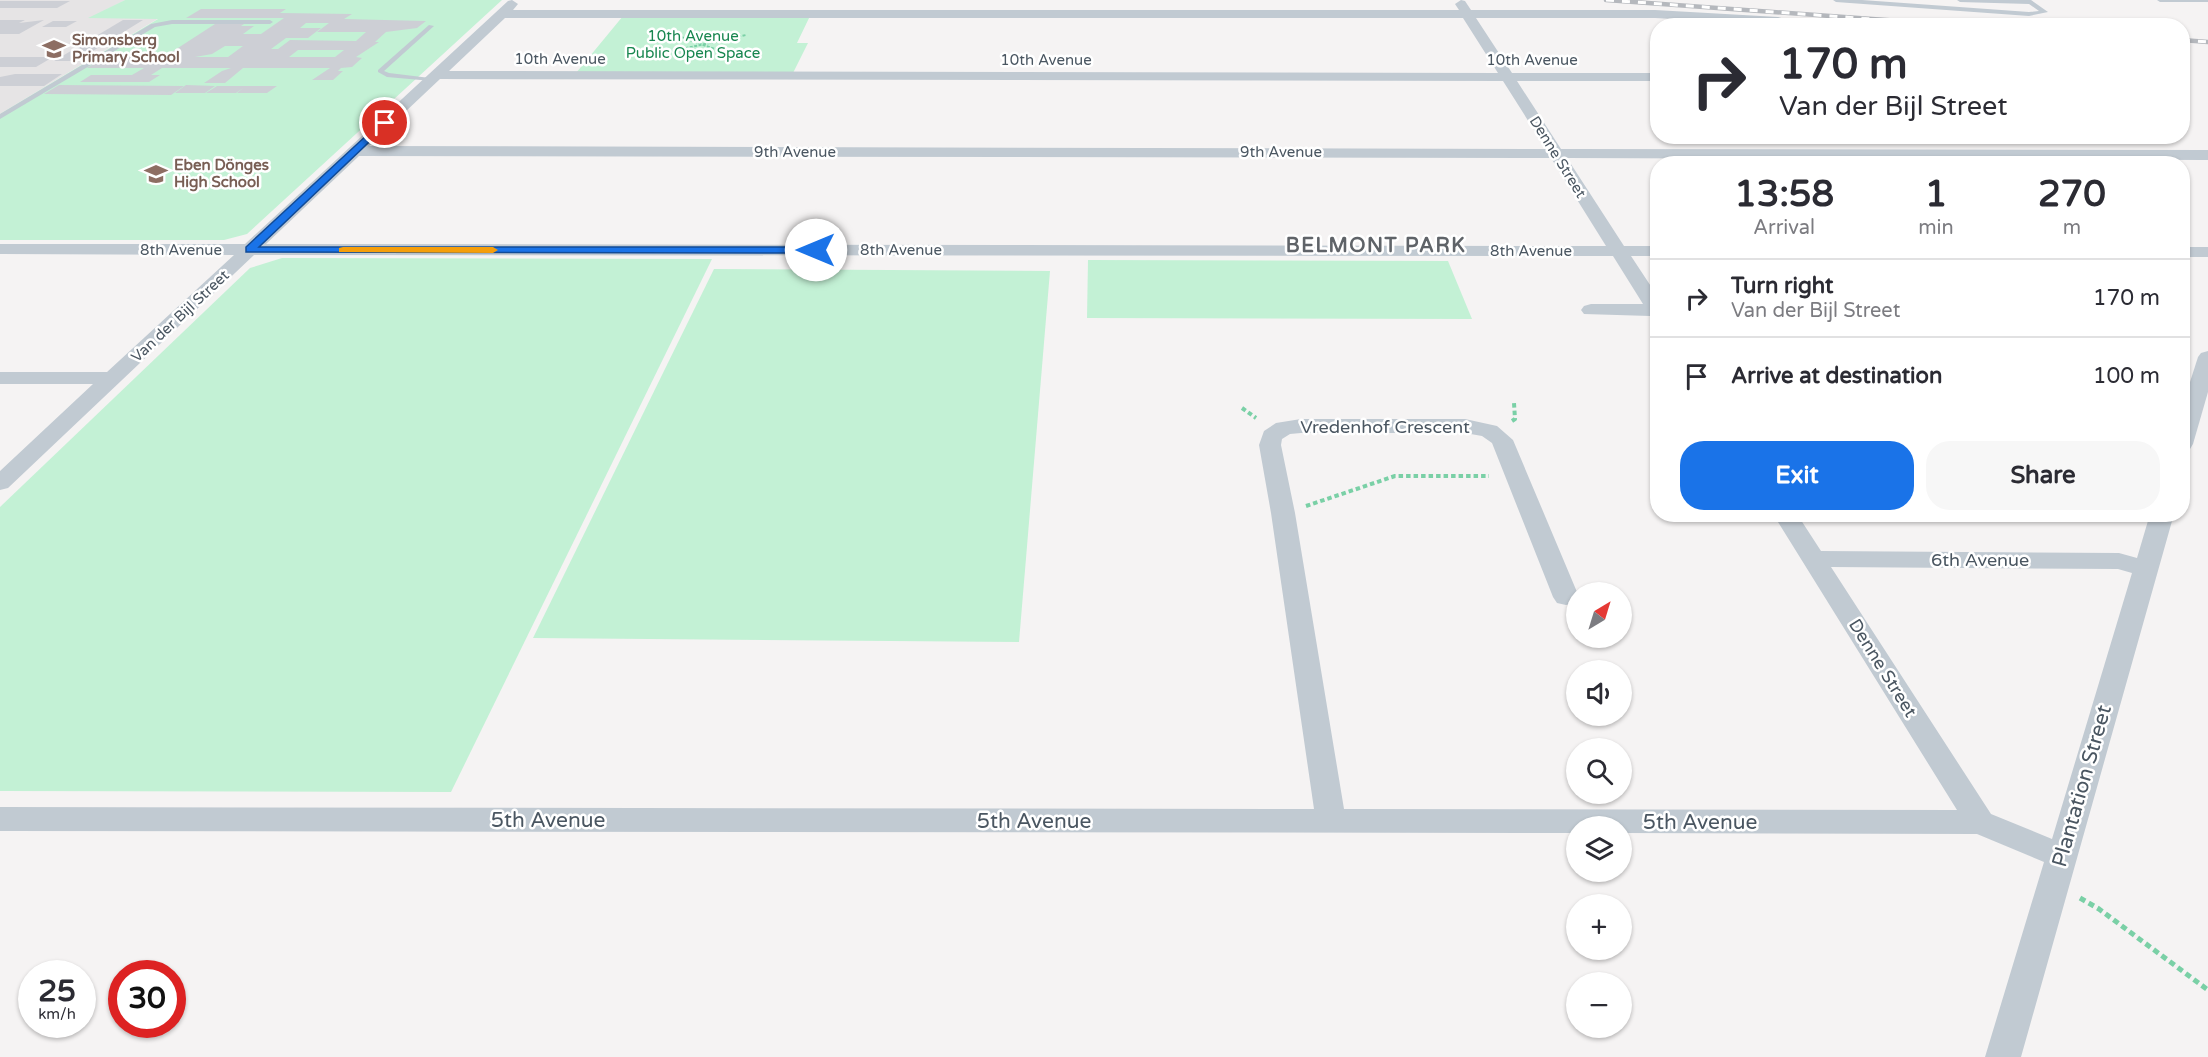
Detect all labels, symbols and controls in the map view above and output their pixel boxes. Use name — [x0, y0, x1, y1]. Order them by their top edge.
park label: 10th Avenue Public Open Space — [626, 27, 760, 62]
place label: Simonsberg Primary School — [72, 31, 180, 67]
school or university icon: Simonsberg Primary School — [41, 36, 67, 62]
text: 170 m — [1779, 39, 1908, 90]
icon: right — [1680, 42, 1758, 120]
street label: 10th Avenue — [514, 50, 606, 68]
street label: 10th Avenue — [1000, 51, 1092, 69]
street label: 10th Avenue — [1486, 51, 1578, 69]
text: Van der Bijl Street — [1779, 90, 2008, 123]
pin — [359, 97, 410, 148]
icon: arrive — [368, 106, 401, 139]
street label: Denne Street — [1526, 113, 1590, 201]
street label: 9th Avenue — [754, 143, 836, 161]
street label: 9th Avenue — [1240, 143, 1322, 161]
place label: Eben Dönges High School — [174, 156, 269, 192]
school or university icon: Eben Dönges High School — [143, 161, 169, 187]
text: 13:58 — [1734, 173, 1834, 216]
text: 1 — [1925, 173, 1947, 216]
text: 270 — [2038, 173, 2106, 216]
text: Arrival — [1753, 216, 1815, 240]
text: min — [1918, 216, 1954, 240]
text: m — [2063, 216, 2081, 240]
position arrow — [784, 218, 848, 282]
district label: BELMONT PARK — [1286, 234, 1466, 258]
street label: 8th Avenue — [140, 241, 222, 259]
street label: 8th Avenue — [860, 241, 942, 259]
street label: 8th Avenue — [1490, 242, 1572, 260]
street label: Van der Bijl Street — [127, 266, 233, 366]
text: Turn right — [1731, 273, 1833, 299]
icon: right — [1680, 282, 1713, 315]
text: 170 m — [2093, 285, 2160, 311]
text: Van der Bijl Street — [1731, 299, 1900, 323]
icon: arrive — [1680, 360, 1713, 393]
text: Arrive at destination — [1731, 363, 1942, 389]
text: 100 m — [2093, 363, 2160, 389]
street label: Vredenhof Crescent — [1300, 416, 1470, 438]
button: Exit — [1680, 441, 1914, 510]
button: Share — [1926, 441, 2160, 510]
street label: 6th Avenue — [1931, 549, 2029, 571]
north arrow — [1566, 582, 1632, 648]
map controls — [1566, 582, 1632, 1038]
street label: Denne Street — [1844, 615, 1922, 721]
button: sound — [1566, 660, 1632, 726]
street label: Plantation Street — [2047, 702, 2117, 870]
button: search — [1566, 738, 1632, 804]
street label: 5th Avenue — [491, 808, 605, 833]
street label: 5th Avenue — [977, 809, 1091, 834]
street label: 5th Avenue — [1643, 810, 1757, 835]
button: layers — [1566, 816, 1632, 882]
button: + — [1566, 894, 1632, 960]
speed limit sign: 30 — [108, 960, 186, 1038]
button: − — [1566, 972, 1632, 1038]
text: 25 — [38, 973, 76, 1010]
text: km/h — [38, 1005, 76, 1023]

